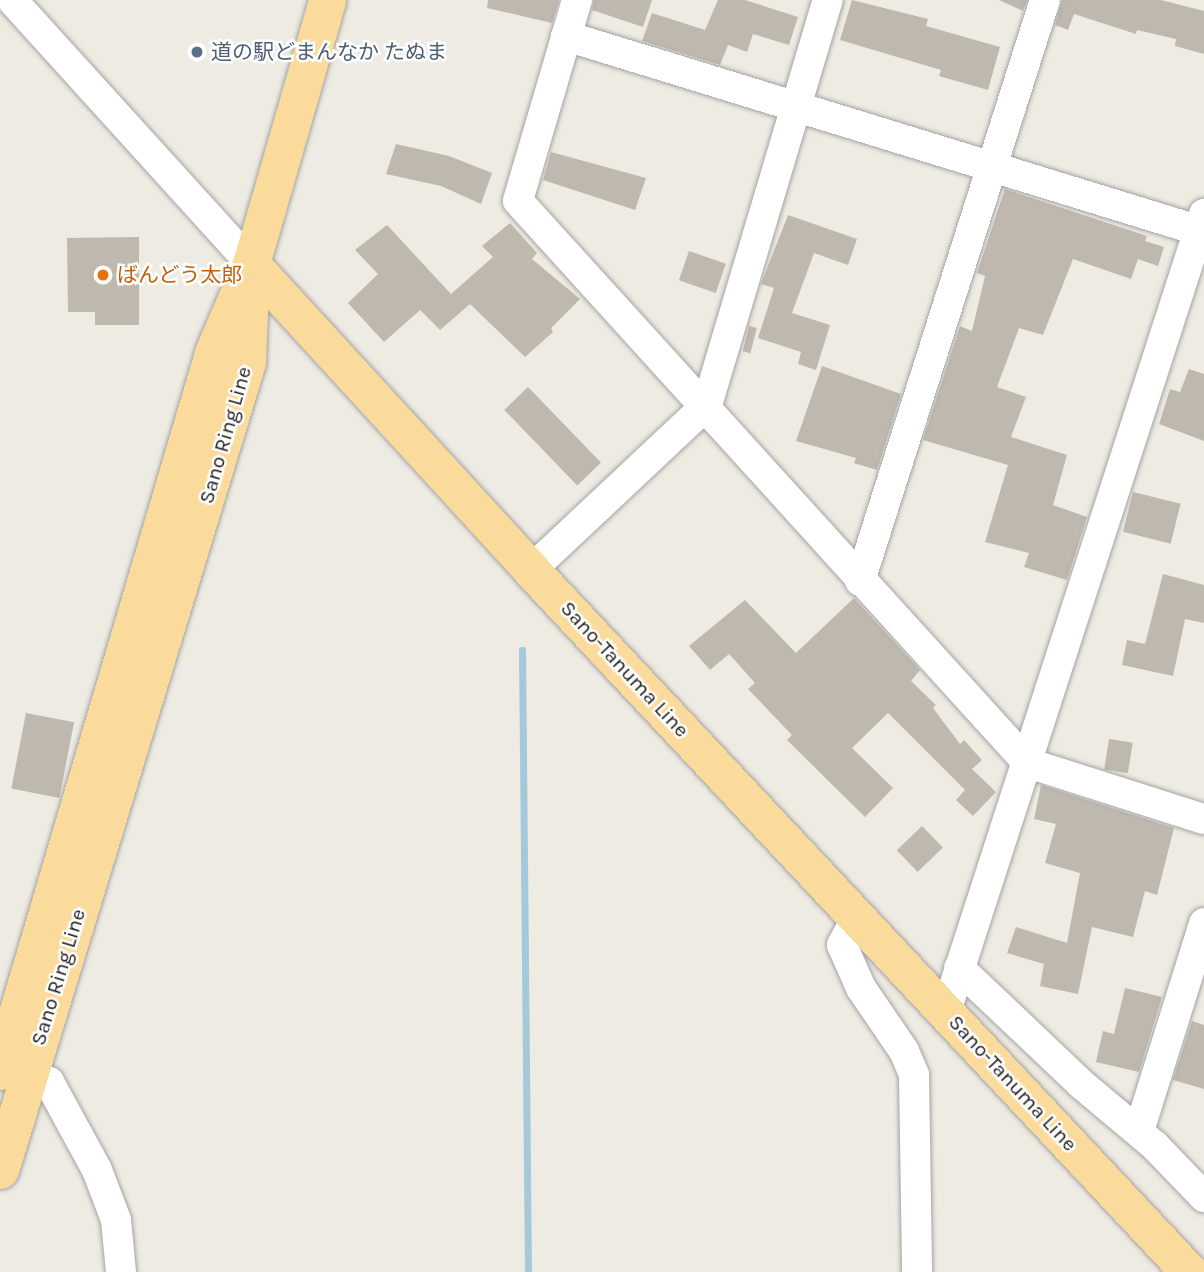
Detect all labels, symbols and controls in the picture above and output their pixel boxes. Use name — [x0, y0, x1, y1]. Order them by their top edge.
place label: 道の駅どまんなか たぬま — [211, 39, 447, 65]
marker: 道の駅どまんなか たぬま — [189, 44, 205, 60]
place label: ばんどう太郎 — [117, 262, 243, 288]
marker: ばんどう太郎 — [95, 267, 111, 283]
street label: Sano Ring Line — [193, 363, 257, 507]
street label: Sano-Tanuma Line — [555, 596, 695, 742]
street label: Sano Ring Line — [25, 906, 91, 1048]
street label: Sano-Tanuma Line — [943, 1010, 1083, 1156]

